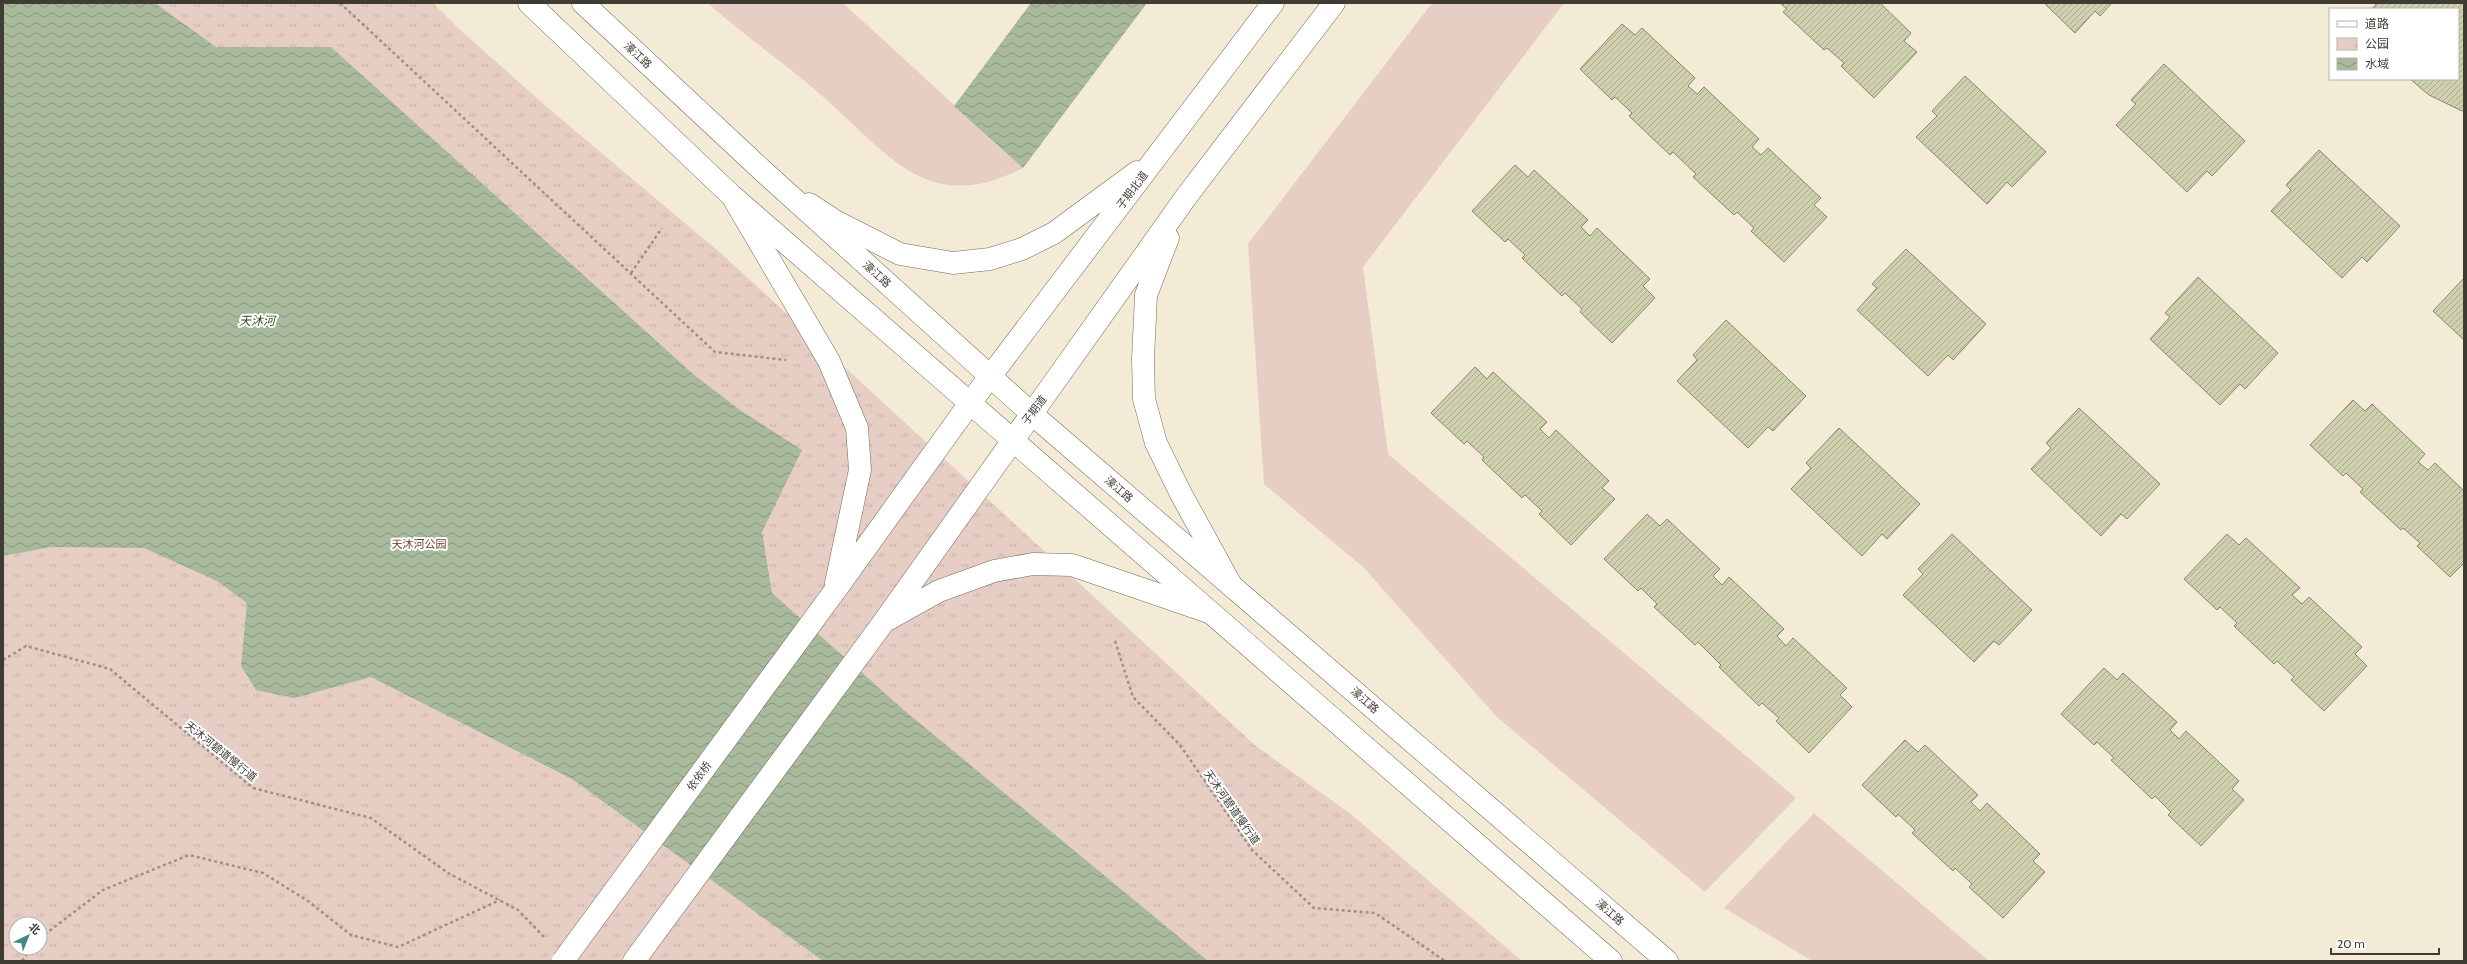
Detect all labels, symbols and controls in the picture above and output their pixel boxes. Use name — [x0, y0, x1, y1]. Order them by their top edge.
legend — [2329, 8, 2459, 80]
text: 道路 — [2365, 16, 2389, 31]
text: 公园 — [2365, 36, 2389, 51]
street label: 濠江路 — [621, 39, 655, 71]
text: 水域 — [2365, 56, 2389, 71]
street label: 子期北道 — [1113, 168, 1151, 212]
street label: 濠江路 — [860, 258, 894, 290]
water label: 天沐河 — [239, 313, 277, 328]
street label: 子期道 — [1018, 393, 1050, 427]
street label: 濠江路 — [1102, 473, 1136, 505]
park label: 天沐河公园 — [392, 537, 447, 551]
street label: 濠江路 — [1348, 684, 1382, 716]
street label: 天沐河碧道慢行道 — [182, 718, 260, 784]
street label: 依依桥 — [684, 759, 714, 793]
street label: 天沐河碧道慢行道 — [1201, 767, 1263, 847]
street label: 濠江路 — [1593, 896, 1627, 928]
north arrow — [8, 916, 48, 956]
text: 北 — [26, 920, 44, 938]
scale bar — [2331, 930, 2439, 956]
text: 20 m — [2337, 936, 2365, 951]

